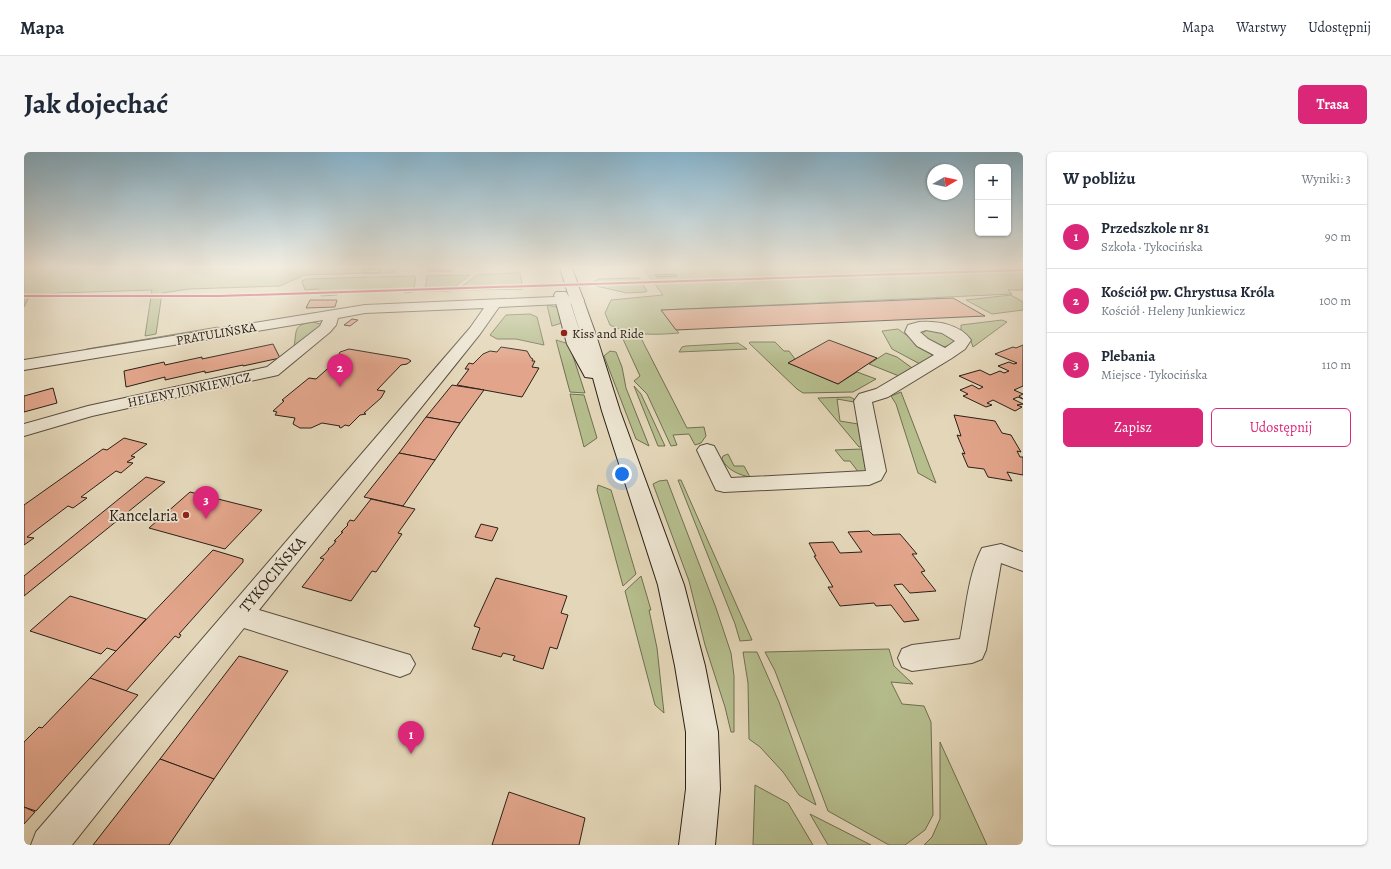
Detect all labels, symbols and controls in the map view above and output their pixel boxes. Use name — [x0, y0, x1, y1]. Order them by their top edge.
text: Mapa — [20, 15, 64, 41]
text: Mapa — [1182, 18, 1214, 37]
text: Warstwy — [1236, 18, 1286, 37]
text: Udostępnij — [1308, 18, 1371, 37]
text: Jak dojechać — [24, 85, 168, 123]
button: Trasa — [1298, 85, 1367, 124]
north arrow — [927, 164, 963, 200]
map controls — [975, 164, 1011, 236]
button: + — [975, 164, 1011, 200]
text: W pobliżu — [1063, 167, 1135, 190]
text: Wyniki: 3 — [1301, 170, 1351, 187]
button: − — [975, 200, 1011, 236]
text: Przedszkole nr 81 — [1101, 218, 1209, 238]
text: 1 — [1074, 228, 1078, 245]
text: 90 m — [1325, 228, 1351, 245]
text: Szkoła · Tykocińska — [1101, 238, 1203, 255]
text: Kościół pw. Chrystusa Króla — [1101, 282, 1275, 302]
text: 2 — [1073, 292, 1079, 309]
text: 100 m — [1319, 292, 1351, 309]
text: Kościół · Heleny Junkiewicz — [1101, 302, 1245, 319]
street label: PRATULIŃSKA — [175, 318, 258, 349]
place label: Kiss and Ride — [572, 325, 644, 342]
marker: Kiss and Ride — [559, 328, 569, 338]
text: Plebania — [1101, 346, 1155, 366]
pin: 2 — [327, 354, 353, 387]
text: 3 — [1073, 356, 1079, 373]
text: 110 m — [1322, 356, 1351, 373]
text: Miejsce · Tykocińska — [1101, 366, 1208, 383]
street label: HELENY JUNKIEWICZ — [126, 368, 252, 411]
button: Zapisz — [1063, 408, 1203, 447]
button: Udostępnij — [1211, 408, 1351, 447]
your location — [612, 464, 632, 484]
pin: 3 — [193, 486, 219, 519]
place label: Kancelaria — [109, 505, 179, 527]
marker: Kancelaria — [181, 510, 191, 520]
street label: TYKOCIŃSKA — [234, 531, 312, 617]
pin: 1 — [398, 721, 424, 754]

